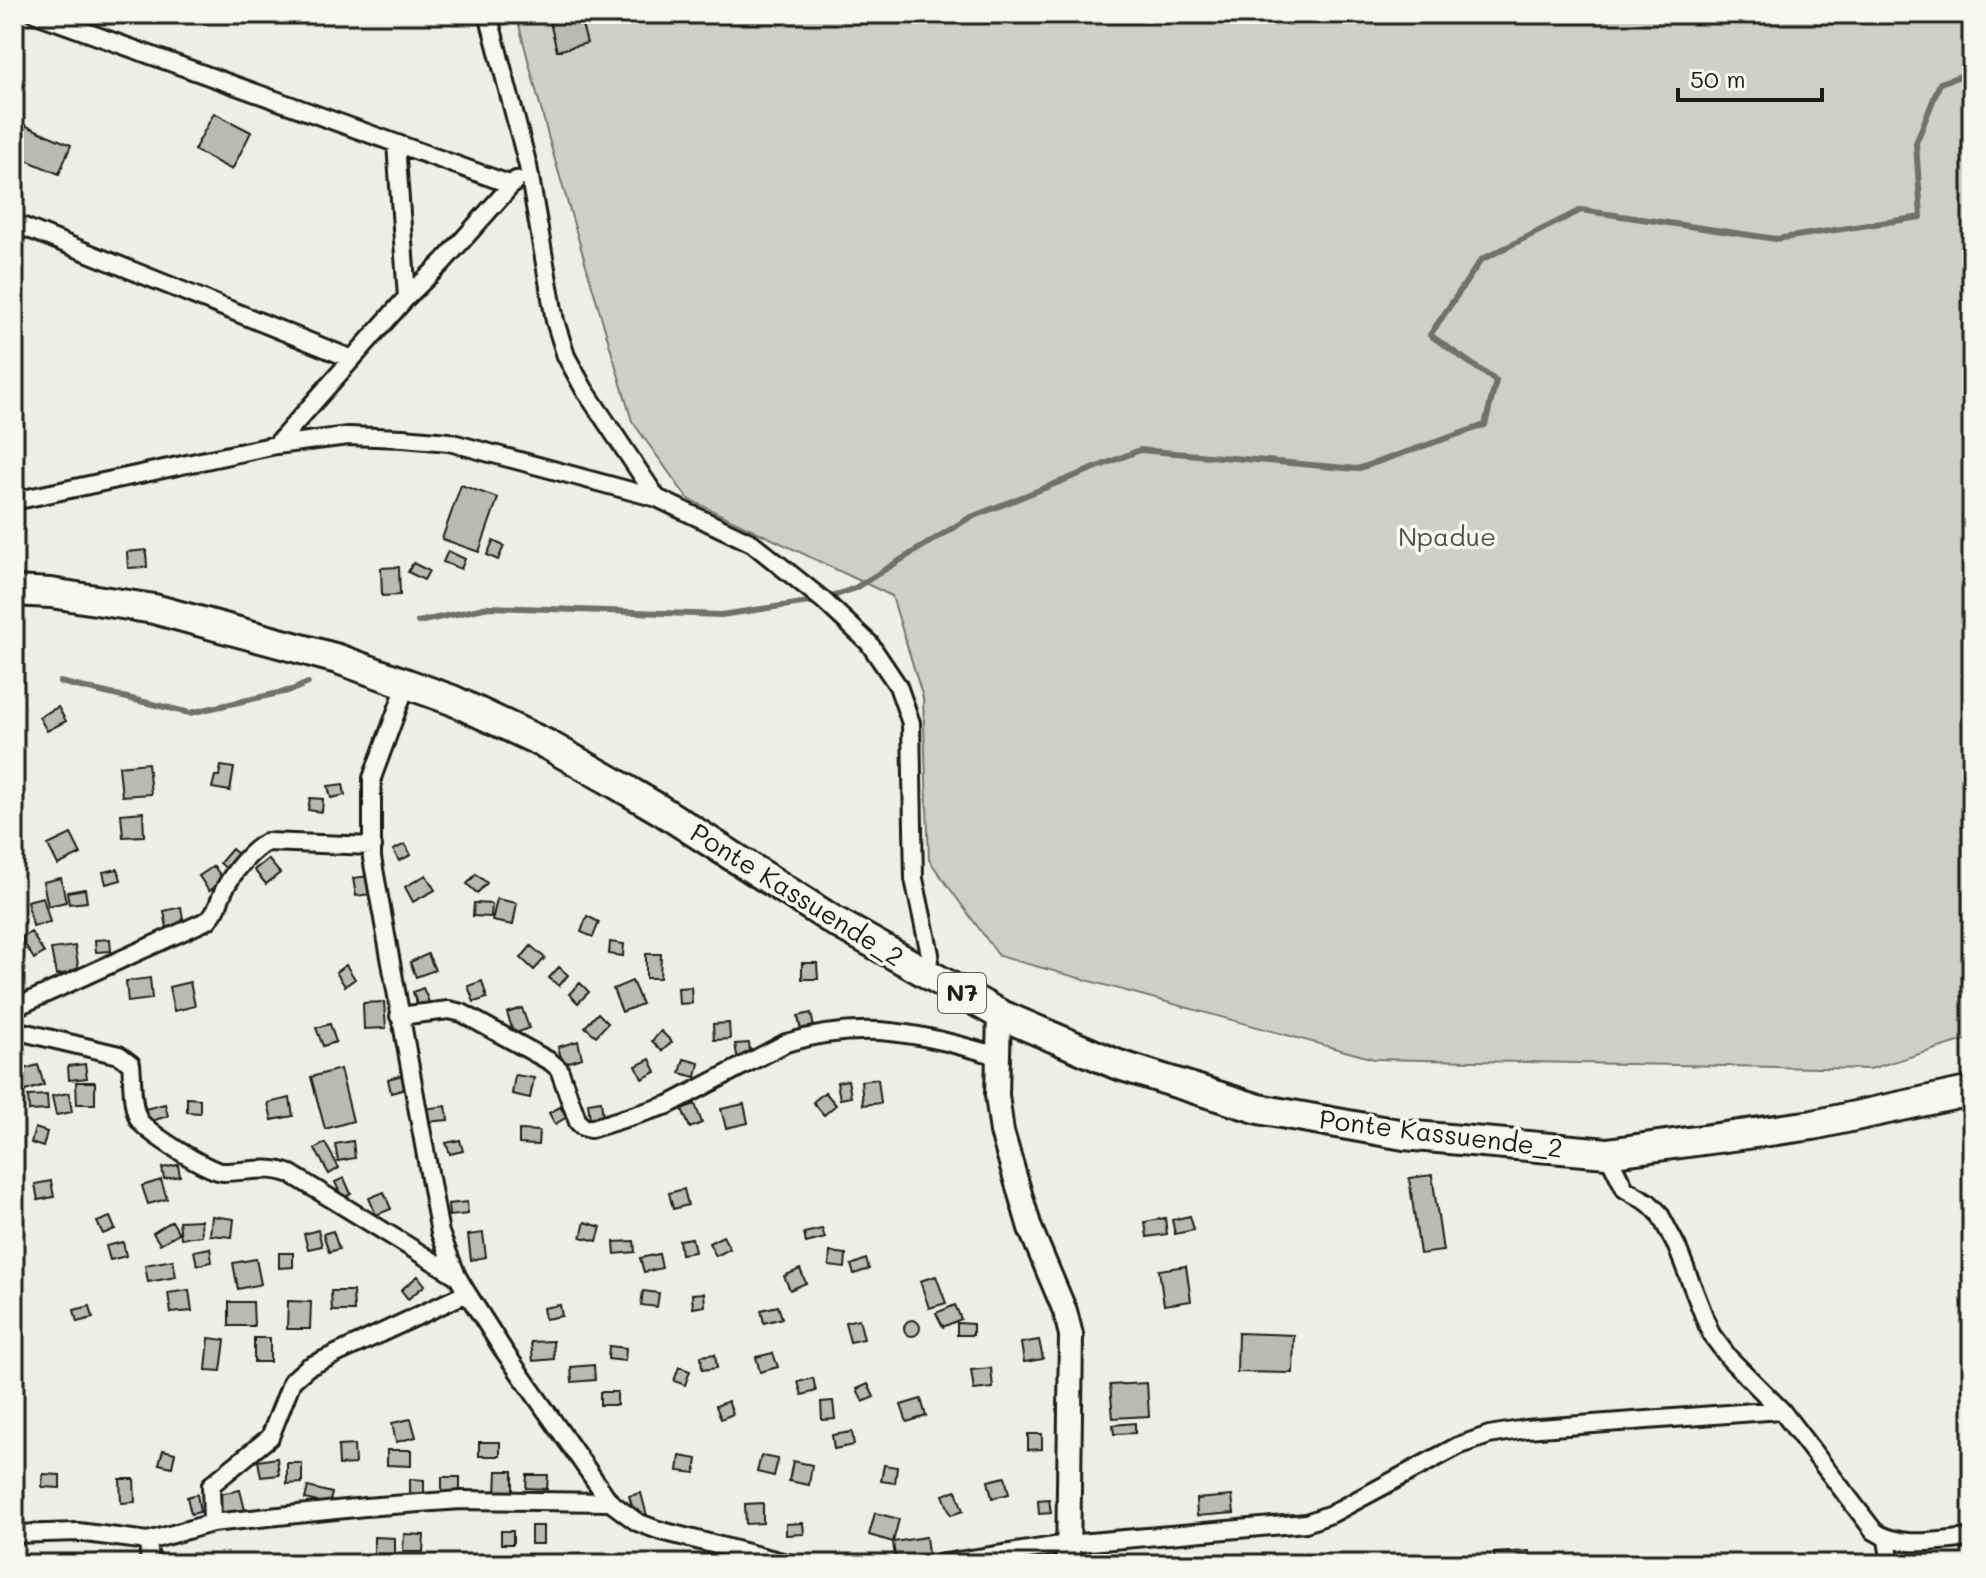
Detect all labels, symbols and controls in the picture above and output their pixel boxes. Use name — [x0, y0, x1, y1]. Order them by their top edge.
scale bar — [1678, 52, 1822, 102]
text: 50 m — [1690, 63, 1746, 94]
park label: Npadue — [1398, 519, 1496, 553]
street label: Ponte Kassuende_2 — [685, 815, 910, 973]
road number: N7 — [938, 973, 986, 1013]
street label: Ponte Kassuende_2 — [1317, 1101, 1565, 1165]

